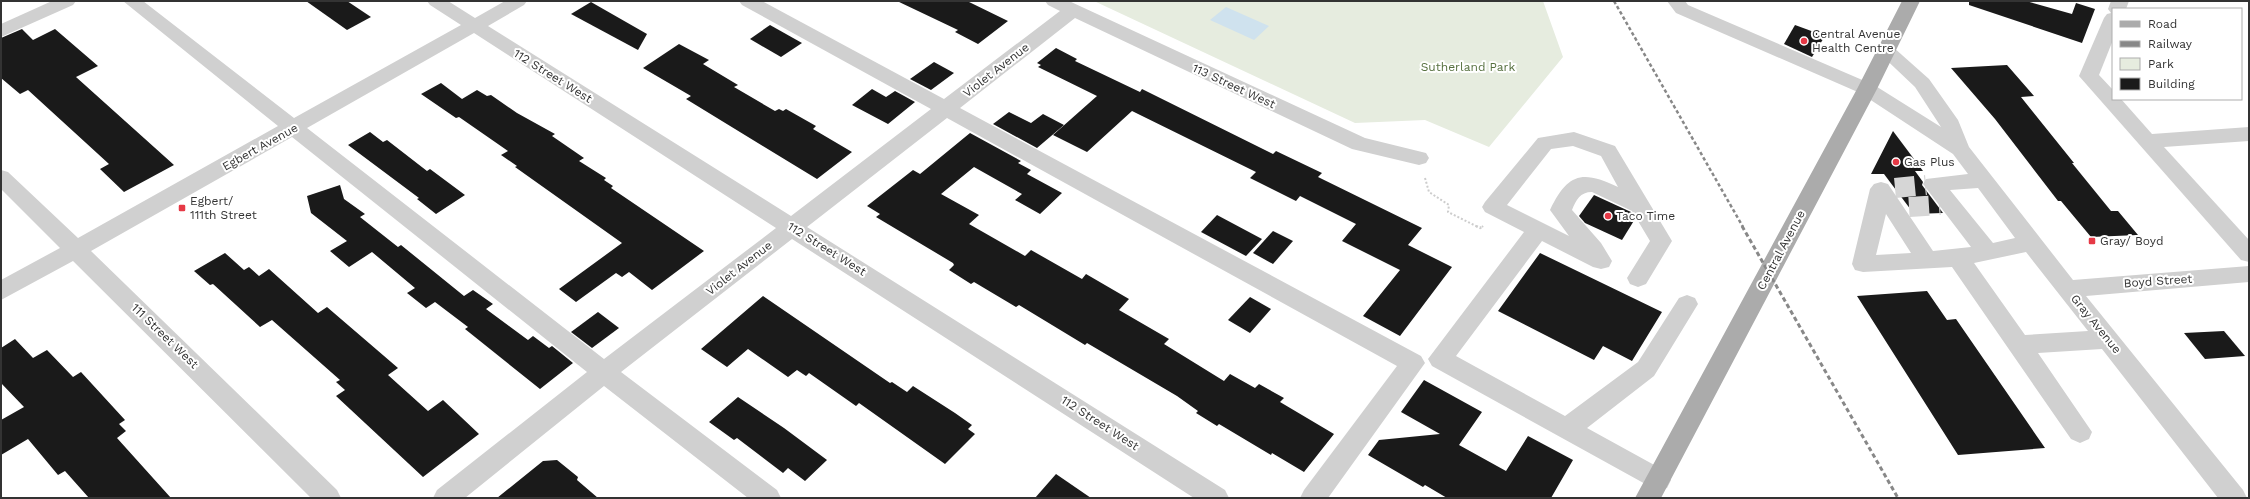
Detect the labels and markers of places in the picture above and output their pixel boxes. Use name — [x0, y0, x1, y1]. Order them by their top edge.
place label: Central Avenue Health Centre — [1812, 27, 1900, 55]
marker: Central Avenue Health Centre — [1799, 36, 1809, 46]
place label: Gas Plus — [1904, 155, 1955, 169]
marker: Gas Plus — [1891, 157, 1901, 167]
place label: Egbert/ 111th Street — [190, 194, 257, 222]
marker: Egbert/ 111th Street — [177, 203, 187, 213]
place label: Taco Time — [1616, 209, 1675, 223]
marker: Taco Time — [1603, 211, 1613, 221]
place label: Gray/ Boyd — [2100, 234, 2163, 248]
marker: Gray/ Boyd — [2087, 236, 2097, 246]

